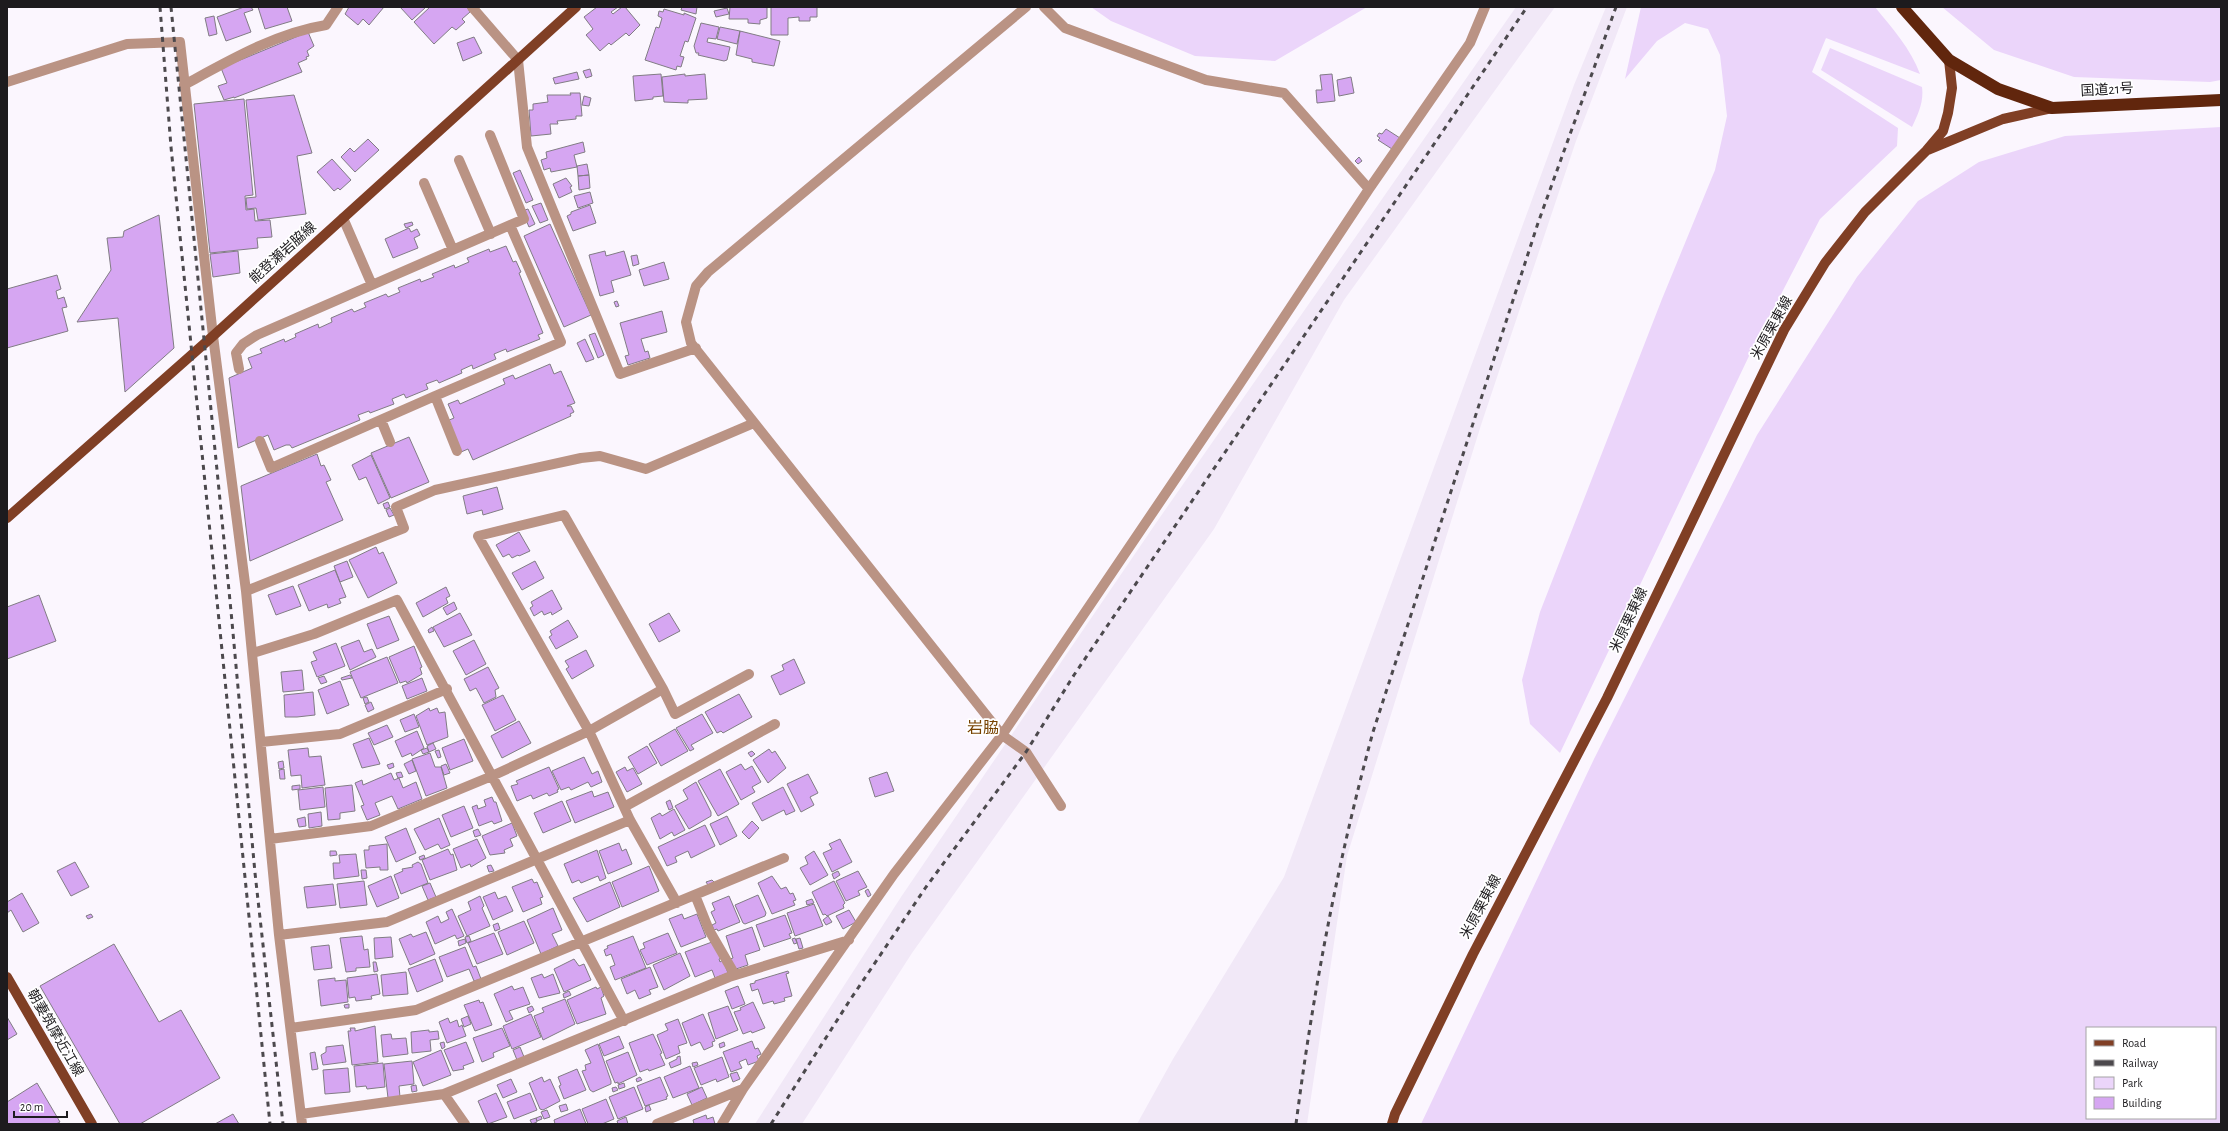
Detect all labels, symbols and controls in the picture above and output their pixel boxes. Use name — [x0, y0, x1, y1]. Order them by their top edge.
street label: 国道21号 — [2080, 81, 2134, 98]
street label: 能登瀬岩脇線 — [246, 218, 319, 286]
street label: 米原栗東線 — [1748, 294, 1795, 362]
street label: 米原栗東線 — [1607, 585, 1650, 655]
district label: 岩脇 — [967, 720, 999, 736]
street label: 米原栗東線 — [1458, 872, 1504, 941]
street label: 朝妻筑摩近江線 — [24, 987, 86, 1079]
legend — [2086, 1027, 2216, 1119]
text: Road — [2122, 1037, 2146, 1049]
text: Railway — [2122, 1057, 2158, 1070]
text: Park — [2122, 1077, 2143, 1089]
scale bar — [14, 1093, 67, 1119]
text: Building — [2122, 1097, 2162, 1109]
text: 20 m — [20, 1101, 43, 1113]

